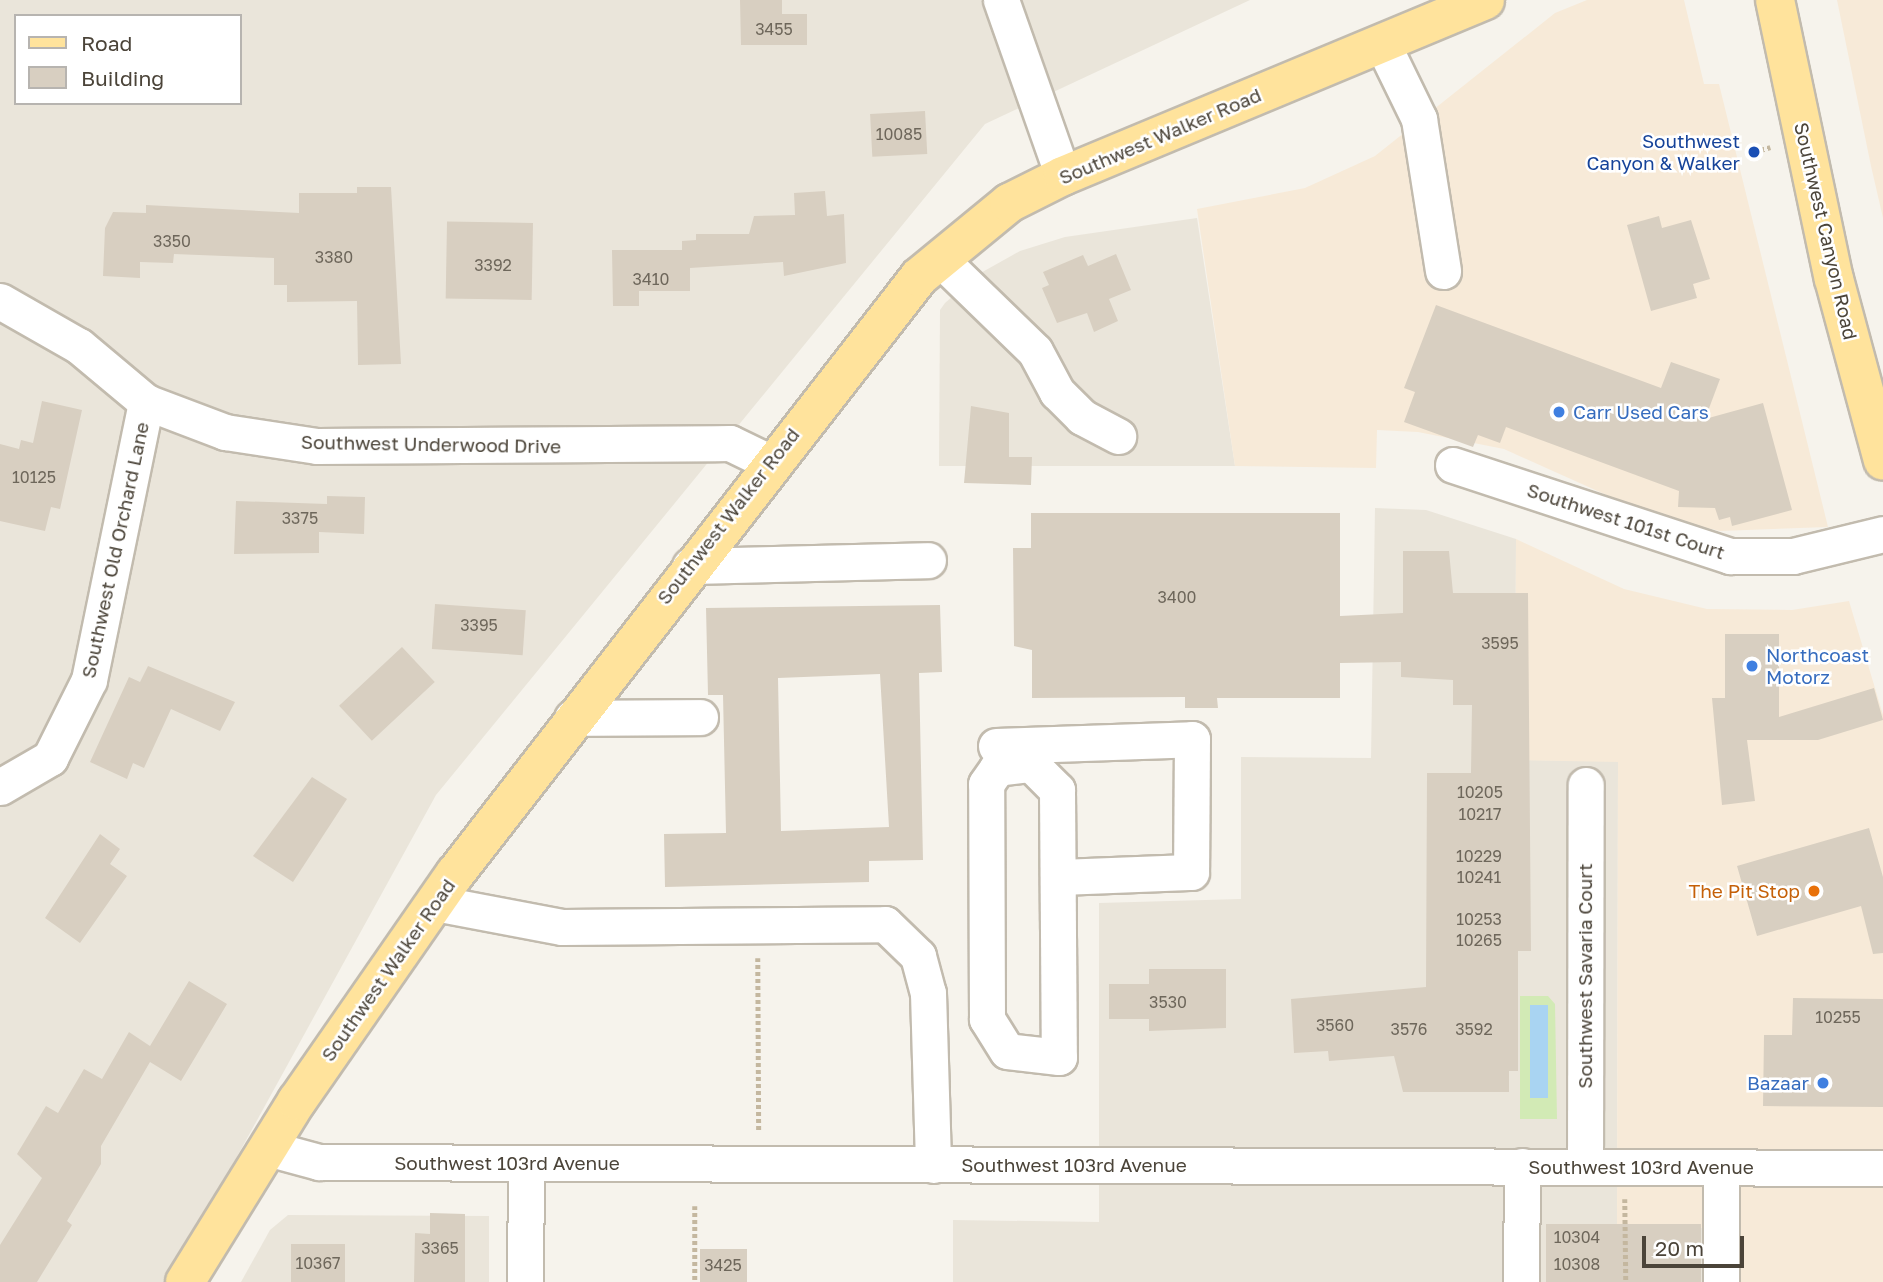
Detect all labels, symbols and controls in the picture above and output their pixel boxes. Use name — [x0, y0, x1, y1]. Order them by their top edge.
legend — [14, 14, 242, 105]
house number: 3455 — [755, 19, 793, 39]
text: Road — [81, 30, 132, 56]
text: Building — [81, 65, 164, 91]
street label: Southwest Walker Road — [1056, 83, 1264, 189]
street label: Southwest Canyon Road — [1790, 120, 1862, 342]
house number: 10085 — [876, 124, 922, 144]
place label: Southwest Canyon & Walker — [1586, 130, 1740, 174]
marker: Southwest Canyon & Walker — [1746, 144, 1762, 160]
house number: 3350 — [153, 231, 191, 251]
house number: 3380 — [315, 247, 353, 267]
house number: 3392 — [474, 255, 512, 275]
house number: 3410 — [633, 269, 669, 289]
place label: Carr Used Cars — [1573, 401, 1709, 423]
marker: Carr Used Cars — [1551, 404, 1567, 420]
street label: Southwest Old Orchard Lane — [77, 420, 153, 680]
street label: Southwest Walker Road — [652, 423, 804, 609]
street label: Southwest Underwood Drive — [301, 430, 561, 458]
house number: 10125 — [12, 467, 56, 487]
street label: Southwest 101st Court — [1524, 478, 1728, 564]
house number: 3375 — [282, 508, 318, 528]
house number: 3400 — [1158, 587, 1196, 607]
house number: 3395 — [460, 615, 498, 635]
house number: 3595 — [1481, 633, 1519, 653]
place label: Northcoast Motorz — [1766, 644, 1869, 688]
marker: Northcoast Motorz — [1744, 658, 1760, 674]
house number: 10205 — [1457, 782, 1503, 802]
house number: 10217 — [1458, 804, 1502, 824]
house number: 10229 — [1456, 846, 1502, 866]
street label: Southwest Savaria Court — [1574, 863, 1596, 1089]
house number: 10241 — [1457, 867, 1501, 887]
street label: Southwest Walker Road — [316, 875, 460, 1065]
place label: The Pit Stop — [1688, 880, 1800, 902]
marker: The Pit Stop — [1806, 883, 1822, 899]
house number: 10253 — [1456, 909, 1502, 929]
house number: 10265 — [1456, 930, 1502, 950]
house number: 3530 — [1149, 992, 1187, 1012]
house number: 10255 — [1815, 1007, 1861, 1027]
house number: 3560 — [1316, 1015, 1354, 1035]
house number: 3576 — [1391, 1019, 1427, 1039]
house number: 3592 — [1455, 1019, 1493, 1039]
place label: Bazaar — [1747, 1072, 1809, 1094]
marker: Bazaar — [1815, 1075, 1831, 1091]
street label: Southwest 103rd Avenue — [394, 1152, 620, 1174]
street label: Southwest 103rd Avenue — [961, 1154, 1187, 1176]
street label: Southwest 103rd Avenue — [1528, 1156, 1754, 1178]
scale bar — [1645, 1222, 1746, 1266]
house number: 10304 — [1554, 1227, 1600, 1247]
text: 20 m — [1655, 1235, 1704, 1261]
house number: 3365 — [421, 1238, 459, 1258]
house number: 10367 — [295, 1253, 341, 1273]
house number: 10308 — [1554, 1254, 1600, 1274]
house number: 3425 — [704, 1255, 742, 1275]

